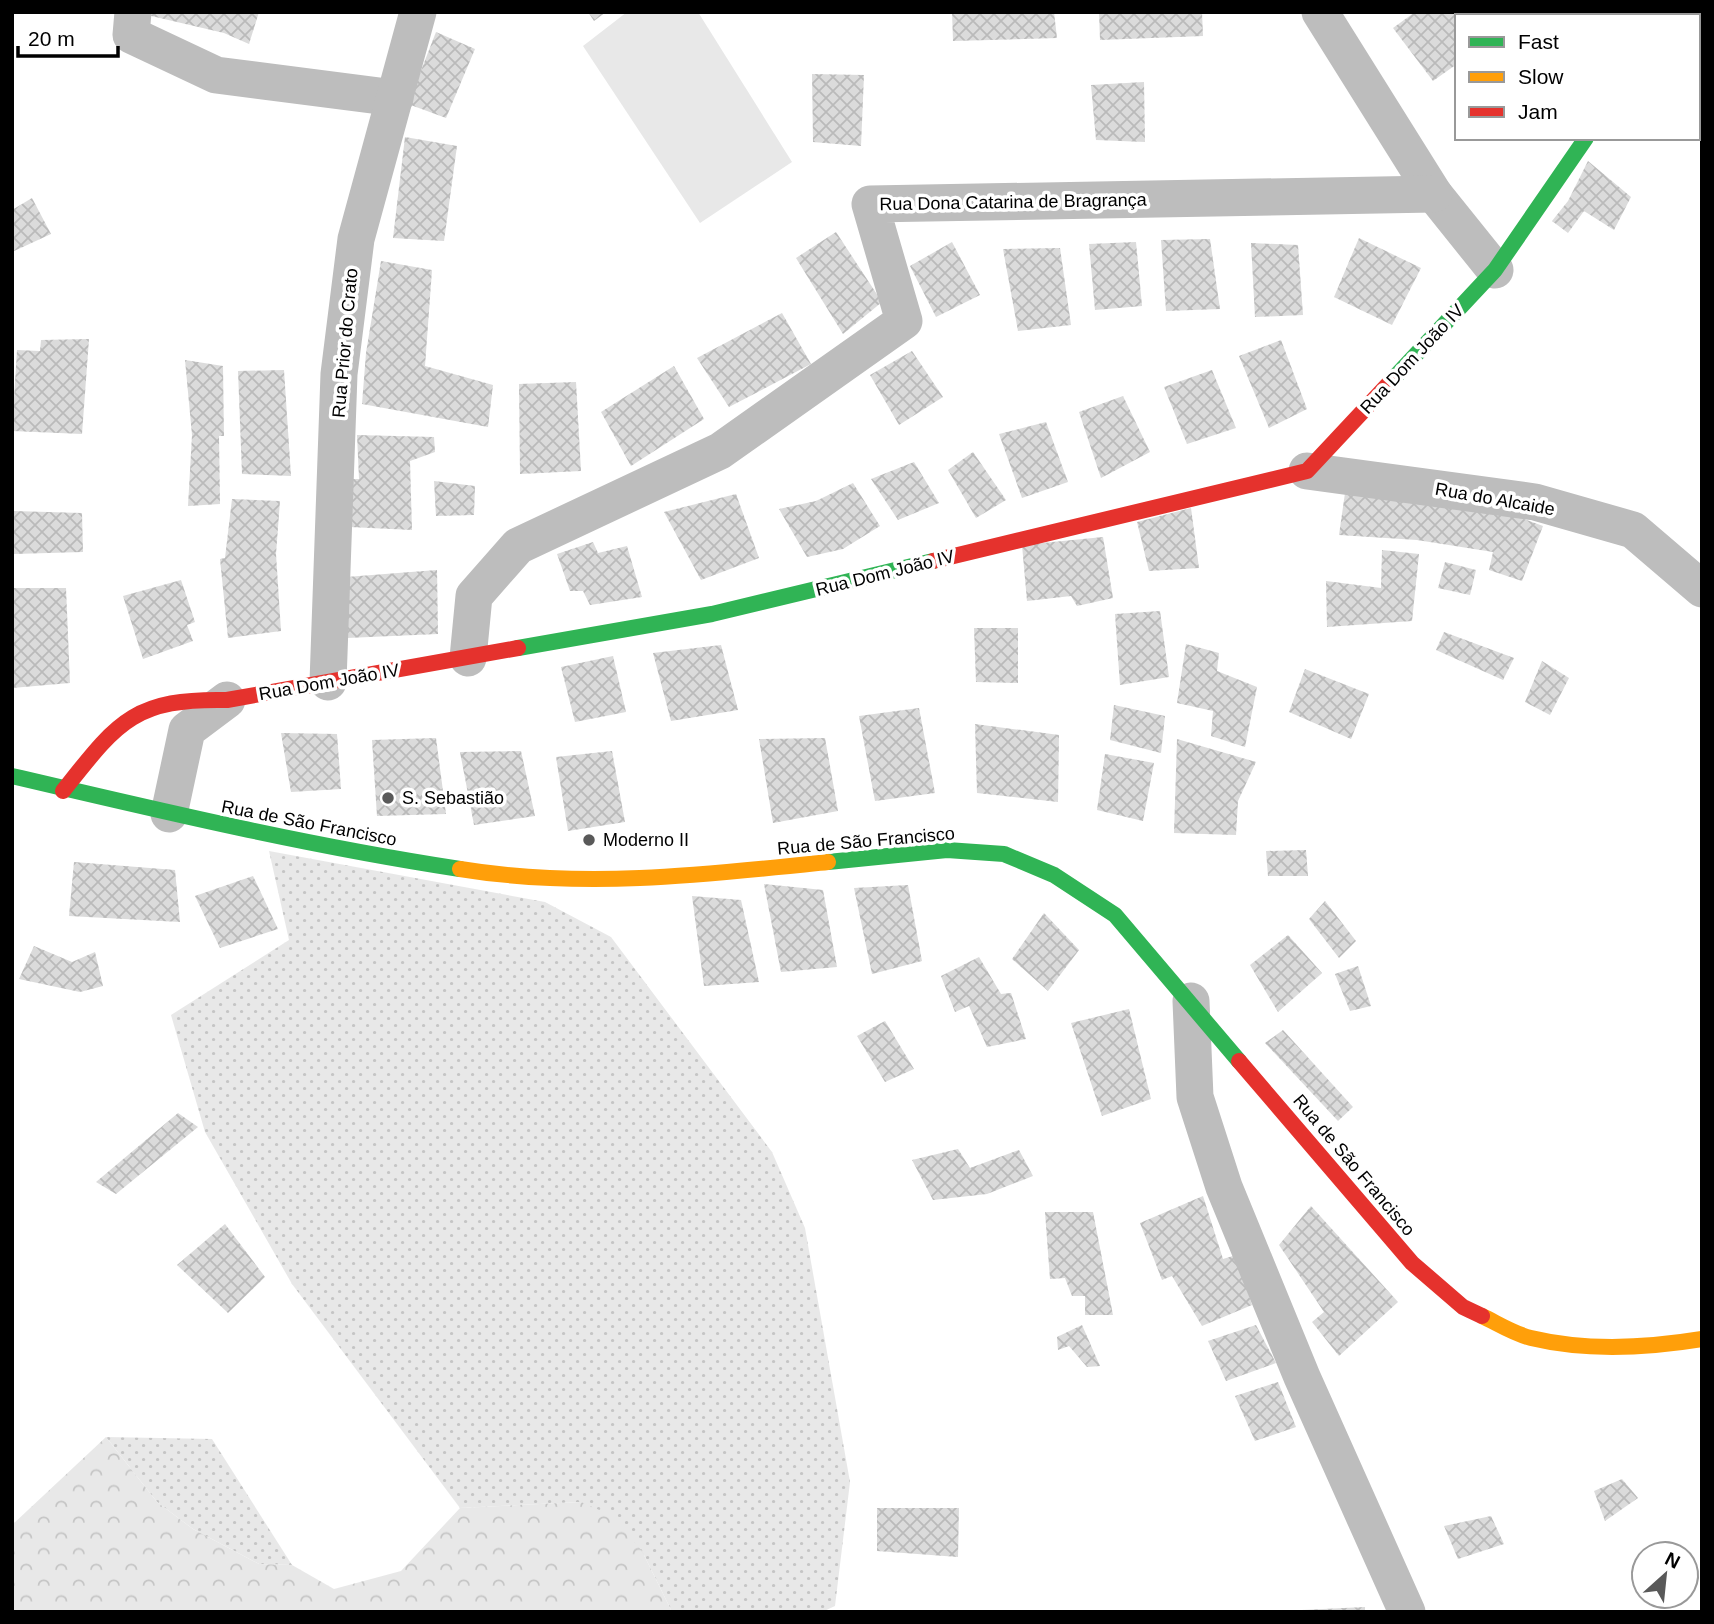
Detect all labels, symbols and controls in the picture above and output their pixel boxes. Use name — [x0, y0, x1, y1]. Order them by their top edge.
scale bar — [18, 14, 117, 58]
legend — [1455, 14, 1700, 140]
text: 20 m — [28, 27, 75, 50]
text: Fast — [1518, 30, 1559, 53]
text: Slow — [1518, 65, 1564, 88]
text: Jam — [1518, 100, 1558, 123]
street label: Rua Dona Catarina de Bragrança — [879, 190, 1148, 214]
street label: Rua Prior do Crato — [328, 267, 362, 419]
street label: Rua Dom João IV — [1356, 300, 1468, 418]
street label: Rua do Alcaide — [1434, 479, 1556, 519]
street label: Rua Dom João IV — [814, 546, 956, 600]
street label: Rua Dom João IV — [257, 660, 401, 704]
place label: S. Sebastião — [402, 788, 504, 808]
marker: S. Sebastião — [380, 790, 396, 806]
street label: Rua de São Francisco — [220, 796, 398, 850]
street label: Rua de São Francisco — [776, 823, 956, 859]
place label: Moderno II — [603, 830, 689, 850]
marker: Moderno II — [581, 832, 597, 848]
street label: Rua de São Francisco — [1289, 1090, 1419, 1240]
north arrow — [1630, 1540, 1700, 1610]
text: N — [1662, 1548, 1683, 1573]

